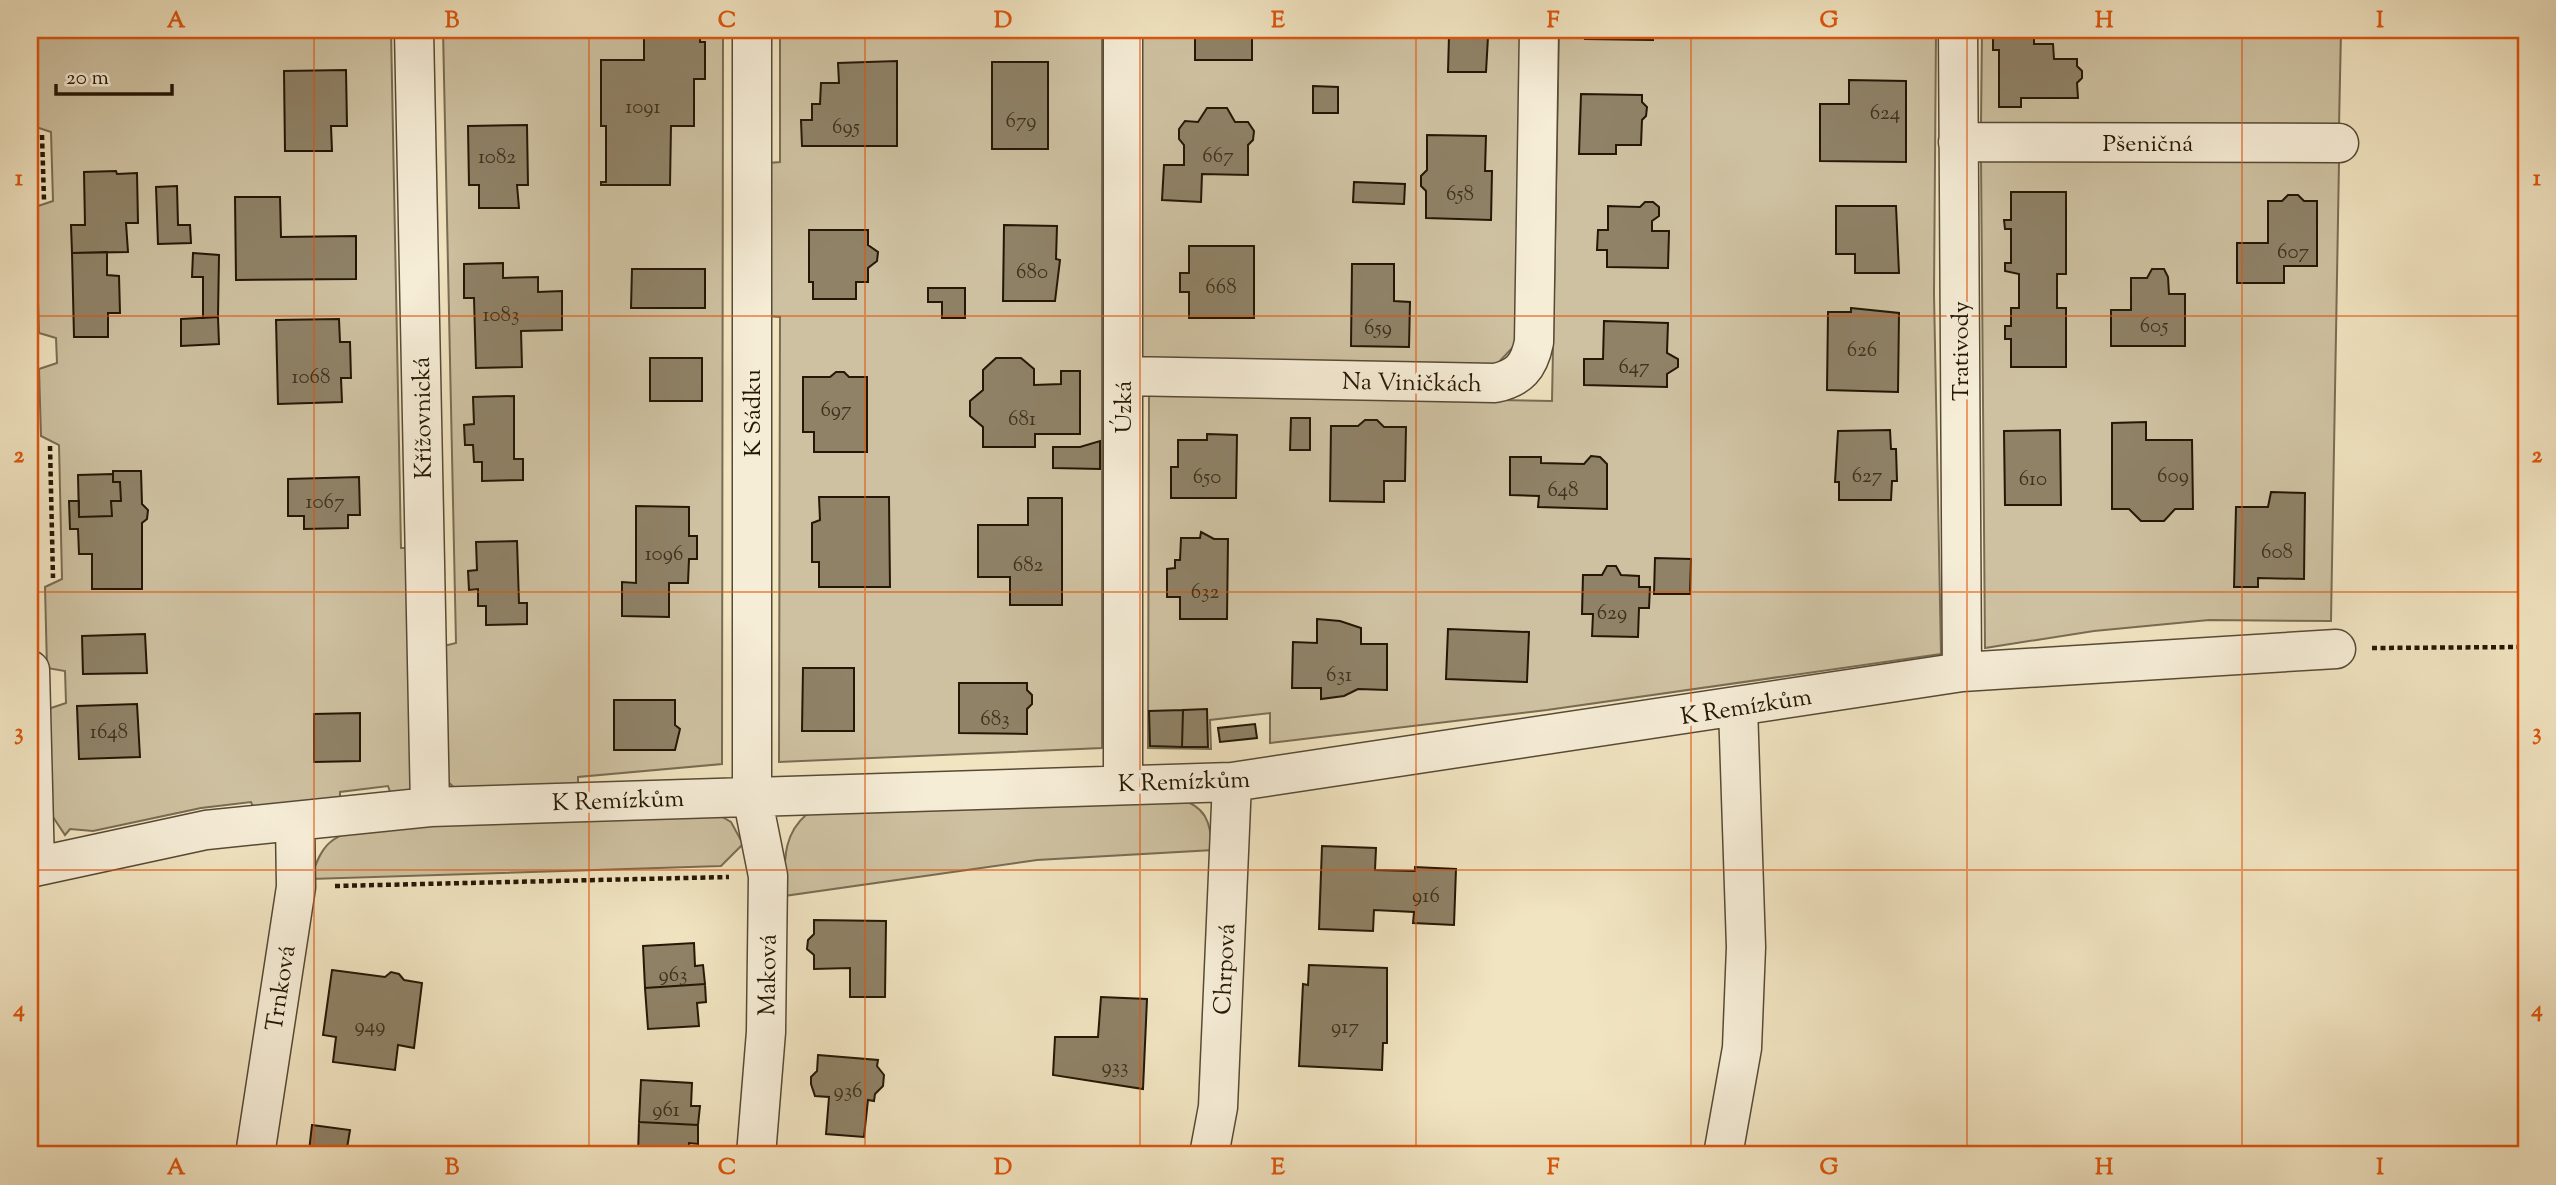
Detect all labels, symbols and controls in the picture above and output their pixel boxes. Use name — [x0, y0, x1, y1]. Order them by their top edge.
text: A — [167, 5, 186, 38]
text: B — [445, 5, 460, 38]
text: C — [718, 5, 736, 38]
text: D — [994, 5, 1012, 38]
text: E — [1271, 5, 1285, 38]
text: F — [1547, 5, 1560, 38]
text: G — [1820, 5, 1839, 38]
text: H — [2095, 5, 2114, 38]
text: I — [2376, 5, 2384, 38]
scale bar — [56, 52, 172, 96]
text: 20 m — [66, 64, 109, 94]
house number: 1091 — [625, 93, 661, 123]
house number: 624 — [1870, 99, 1900, 129]
house number: 679 — [1006, 107, 1036, 137]
house number: 695 — [832, 113, 860, 143]
street label: Pšeničná — [2103, 128, 2193, 162]
house number: 667 — [1202, 142, 1234, 172]
house number: 1082 — [478, 143, 516, 173]
text: 1 — [15, 163, 23, 196]
text: 1 — [2533, 163, 2541, 196]
house number: 658 — [1446, 180, 1474, 210]
house number: 607 — [2277, 238, 2310, 268]
house number: 680 — [1016, 258, 1048, 288]
house number: 668 — [1205, 273, 1237, 303]
house number: 1083 — [482, 301, 520, 331]
street label: Trativody — [1945, 301, 1979, 401]
house number: 605 — [2140, 312, 2168, 342]
house number: 659 — [1364, 314, 1392, 344]
house number: 626 — [1847, 336, 1877, 366]
house number: 647 — [1618, 353, 1650, 383]
street label: Křížovnická — [406, 356, 442, 480]
house number: 1068 — [292, 363, 330, 393]
street label: Na Viničkách — [1342, 366, 1482, 402]
street label: K Sádku — [737, 369, 771, 457]
street label: Úzká — [1108, 381, 1142, 433]
house number: 697 — [820, 396, 852, 426]
house number: 681 — [1008, 405, 1036, 435]
text: 2 — [14, 440, 25, 473]
text: 2 — [2532, 440, 2543, 473]
house number: 627 — [1852, 462, 1883, 492]
house number: 609 — [2157, 462, 2189, 492]
house number: 650 — [1193, 463, 1221, 493]
house number: 610 — [2019, 465, 2047, 495]
house number: 648 — [1547, 476, 1579, 506]
house number: 1067 — [306, 488, 345, 518]
house number: 608 — [2261, 538, 2293, 568]
house number: 1096 — [645, 540, 683, 570]
house number: 682 — [1013, 551, 1043, 581]
house number: 632 — [1191, 578, 1220, 608]
house number: 629 — [1597, 599, 1627, 629]
house number: 631 — [1326, 661, 1352, 691]
street label: K Remízkům — [1678, 681, 1814, 735]
house number: 683 — [980, 705, 1010, 735]
text: 3 — [14, 717, 24, 750]
text: 3 — [2532, 717, 2542, 750]
house number: 1648 — [90, 718, 128, 748]
street label: K Remízkům — [1117, 764, 1251, 802]
street label: K Remízkům — [551, 783, 685, 821]
house number: 916 — [1412, 882, 1440, 912]
street label: Chrpová — [1207, 922, 1245, 1016]
street label: Maková — [751, 934, 787, 1016]
street label: Trnková — [258, 943, 306, 1034]
house number: 963 — [658, 961, 688, 991]
text: 4 — [12, 994, 25, 1027]
text: 4 — [2530, 994, 2543, 1027]
house number: 949 — [355, 1012, 385, 1042]
house number: 917 — [1331, 1013, 1359, 1043]
house number: 933 — [1101, 1053, 1129, 1083]
house number: 936 — [834, 1077, 862, 1107]
house number: 961 — [652, 1096, 680, 1126]
text: A — [167, 1152, 186, 1185]
text: B — [445, 1152, 460, 1185]
text: C — [718, 1152, 736, 1185]
text: D — [994, 1152, 1012, 1185]
text: E — [1271, 1152, 1285, 1185]
text: F — [1547, 1152, 1560, 1185]
text: G — [1820, 1152, 1839, 1185]
text: H — [2095, 1152, 2114, 1185]
text: I — [2376, 1152, 2384, 1185]

